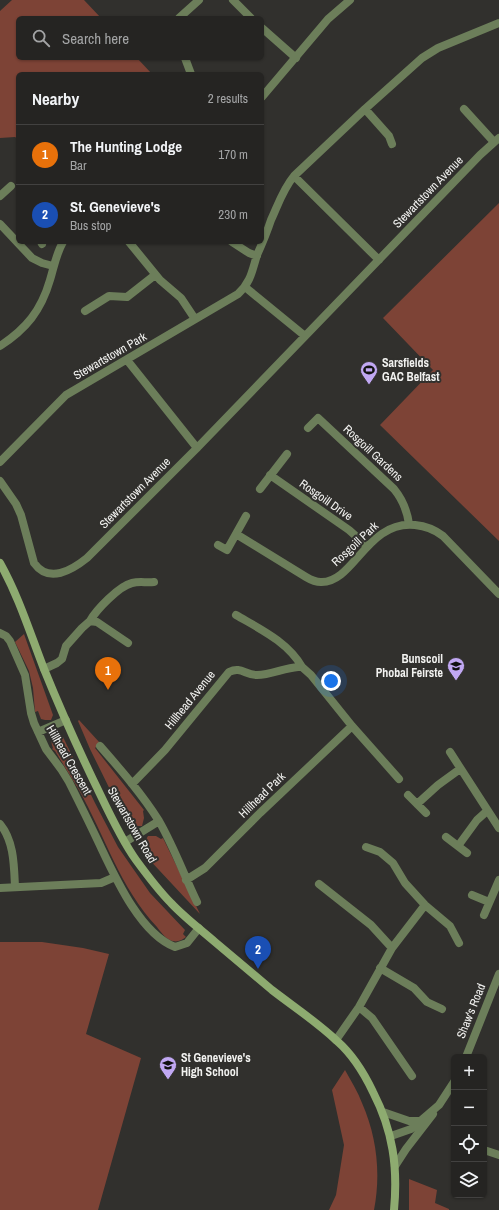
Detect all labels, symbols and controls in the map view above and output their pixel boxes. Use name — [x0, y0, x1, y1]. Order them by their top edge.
search box — [16, 16, 264, 60]
icon: search — [30, 27, 52, 49]
text: Search here — [62, 28, 129, 49]
text: Nearby — [32, 87, 79, 110]
text: 2 results — [208, 90, 248, 107]
text: The Hunting Lodge — [70, 136, 182, 157]
text: 1 — [42, 146, 48, 163]
text: 170 m — [218, 146, 248, 163]
street label: Stewartstown Avenue — [389, 152, 467, 232]
text: Bar — [70, 157, 87, 174]
text: St. Genevieve's — [70, 196, 160, 217]
text: 2 — [42, 206, 48, 223]
text: 230 m — [218, 206, 248, 223]
text: Bus stop — [70, 217, 111, 234]
street label: Stewartstown Park — [70, 329, 150, 383]
place label: Sarsfields GAC Belfast — [382, 355, 440, 385]
sports icon: Sarsfields GAC Belfast — [359, 360, 379, 385]
street label: Rosgoill Gardens — [340, 421, 406, 485]
street label: Stewartstown Avenue — [96, 454, 174, 532]
street label: Rosgoill Drive — [296, 476, 356, 524]
street label: Rosgoill Park — [328, 518, 382, 570]
place label: Bunscoil Phobal Feirste — [376, 651, 444, 681]
school or university icon: Bunscoil Phobal Feirste — [446, 656, 466, 681]
pin: 1 — [95, 657, 121, 690]
street label: Hillhead Avenue — [161, 667, 219, 733]
your location — [321, 671, 341, 691]
street label: Hillhead Crescent — [43, 722, 96, 798]
street label: Hillhead Park — [235, 769, 289, 821]
street label: Stewartstown Road — [104, 784, 160, 866]
pin: 2 — [245, 936, 271, 969]
street label: Shaw's Road — [453, 981, 489, 1041]
place label: St Genevieve's High School — [181, 1050, 251, 1080]
map controls — [451, 1054, 487, 1198]
button: + — [451, 1054, 487, 1090]
school or university icon: St Genevieve's High School — [158, 1055, 178, 1080]
button: − — [451, 1090, 487, 1126]
button: locate — [451, 1126, 487, 1162]
button: layers — [451, 1162, 487, 1198]

